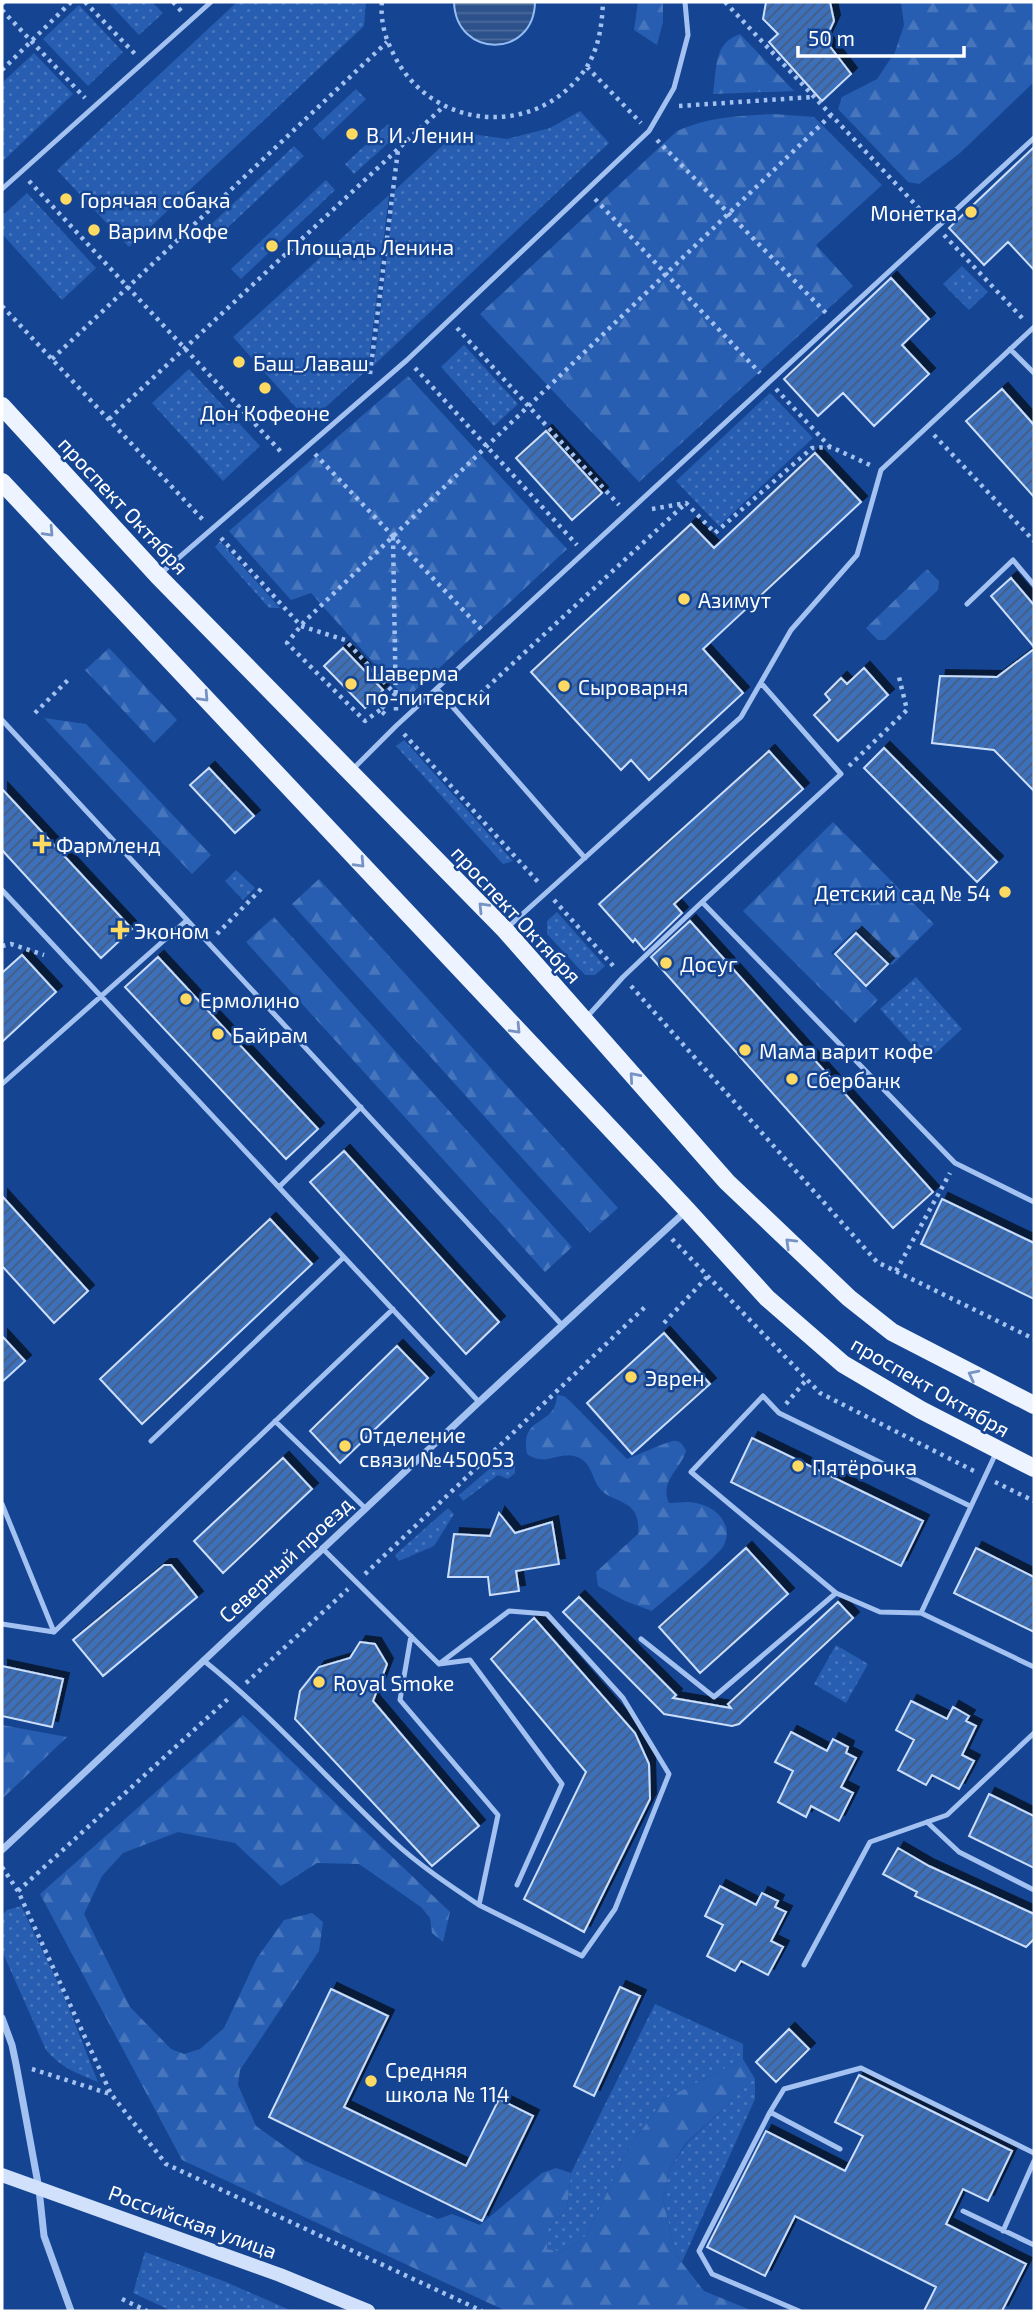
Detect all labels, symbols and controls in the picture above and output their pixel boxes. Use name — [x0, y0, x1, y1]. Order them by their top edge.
scale bar — [798, 14, 964, 58]
text: 50 m — [808, 25, 855, 50]
place label: В. И. Ленин — [366, 122, 474, 147]
marker: В. И. Ленин — [344, 126, 360, 142]
place label: Горячая собака — [80, 187, 231, 212]
marker: Горячая собака — [58, 191, 74, 207]
place label: Монетка — [870, 200, 957, 225]
marker: Монетка — [963, 204, 979, 220]
place label: Варим Кофе — [108, 218, 228, 243]
marker: Варим Кофе — [86, 222, 102, 238]
place label: Площадь Ленина — [286, 234, 454, 259]
marker: Площадь Ленина — [264, 238, 280, 254]
place label: Баш_Лаваш — [253, 350, 369, 375]
marker: Баш_Лаваш — [231, 354, 247, 370]
marker: Дон Кофеоне — [257, 380, 273, 396]
place label: Дон Кофеоне — [200, 400, 330, 425]
street label: проспект Октября — [54, 431, 194, 579]
one-way arrow — [40, 524, 53, 537]
place label: Азимут — [698, 587, 771, 613]
marker: Азимут — [676, 591, 692, 607]
place label: Шаверма по-питерски — [365, 660, 491, 709]
place label: Сыроварня — [578, 674, 688, 699]
marker: Шаверма по-питерски — [343, 676, 359, 692]
marker: Сыроварня — [556, 678, 572, 694]
one-way arrow — [196, 689, 209, 702]
place label: Фармленд — [56, 832, 161, 857]
marker: Фармленд — [34, 836, 50, 852]
street label: проспект Октября — [447, 840, 587, 988]
one-way arrow — [352, 855, 365, 868]
place label: Детский сад № 54 — [814, 880, 991, 905]
marker: Детский сад № 54 — [997, 884, 1013, 900]
one-way arrow — [478, 903, 491, 916]
place label: Эконом — [134, 918, 209, 943]
marker: Эконом — [112, 922, 128, 938]
place label: Досуг — [680, 951, 738, 977]
marker: Досуг — [658, 955, 674, 971]
place label: Ермолино — [200, 987, 300, 1012]
marker: Ермолино — [178, 991, 194, 1007]
one-way arrow — [508, 1020, 521, 1033]
place label: Байрам — [232, 1022, 308, 1047]
marker: Байрам — [210, 1026, 226, 1042]
place label: Мама варит кофе — [759, 1038, 933, 1063]
marker: Мама варит кофе — [737, 1042, 753, 1058]
place label: Сбербанк — [806, 1067, 901, 1092]
marker: Сбербанк — [784, 1071, 800, 1087]
one-way arrow — [630, 1072, 642, 1085]
one-way arrow — [785, 1238, 798, 1251]
street label: проспект Октября — [847, 1330, 1015, 1442]
place label: Эврен — [645, 1365, 705, 1390]
marker: Эврен — [623, 1369, 639, 1385]
one-way arrow — [968, 1369, 980, 1383]
place label: Отделение связи №450053 — [359, 1422, 515, 1471]
marker: Отделение связи №450053 — [337, 1438, 353, 1454]
place label: Пятёрочка — [812, 1454, 917, 1479]
marker: Пятёрочка — [790, 1458, 806, 1474]
street label: Северный проезд — [213, 1491, 357, 1627]
place label: Royal Smoke — [333, 1670, 454, 1695]
marker: Royal Smoke — [311, 1674, 327, 1690]
place label: Средняя школа № 114 — [385, 2057, 510, 2106]
marker: Средняя школа № 114 — [363, 2073, 379, 2089]
street label: Российская улица — [105, 2179, 281, 2264]

